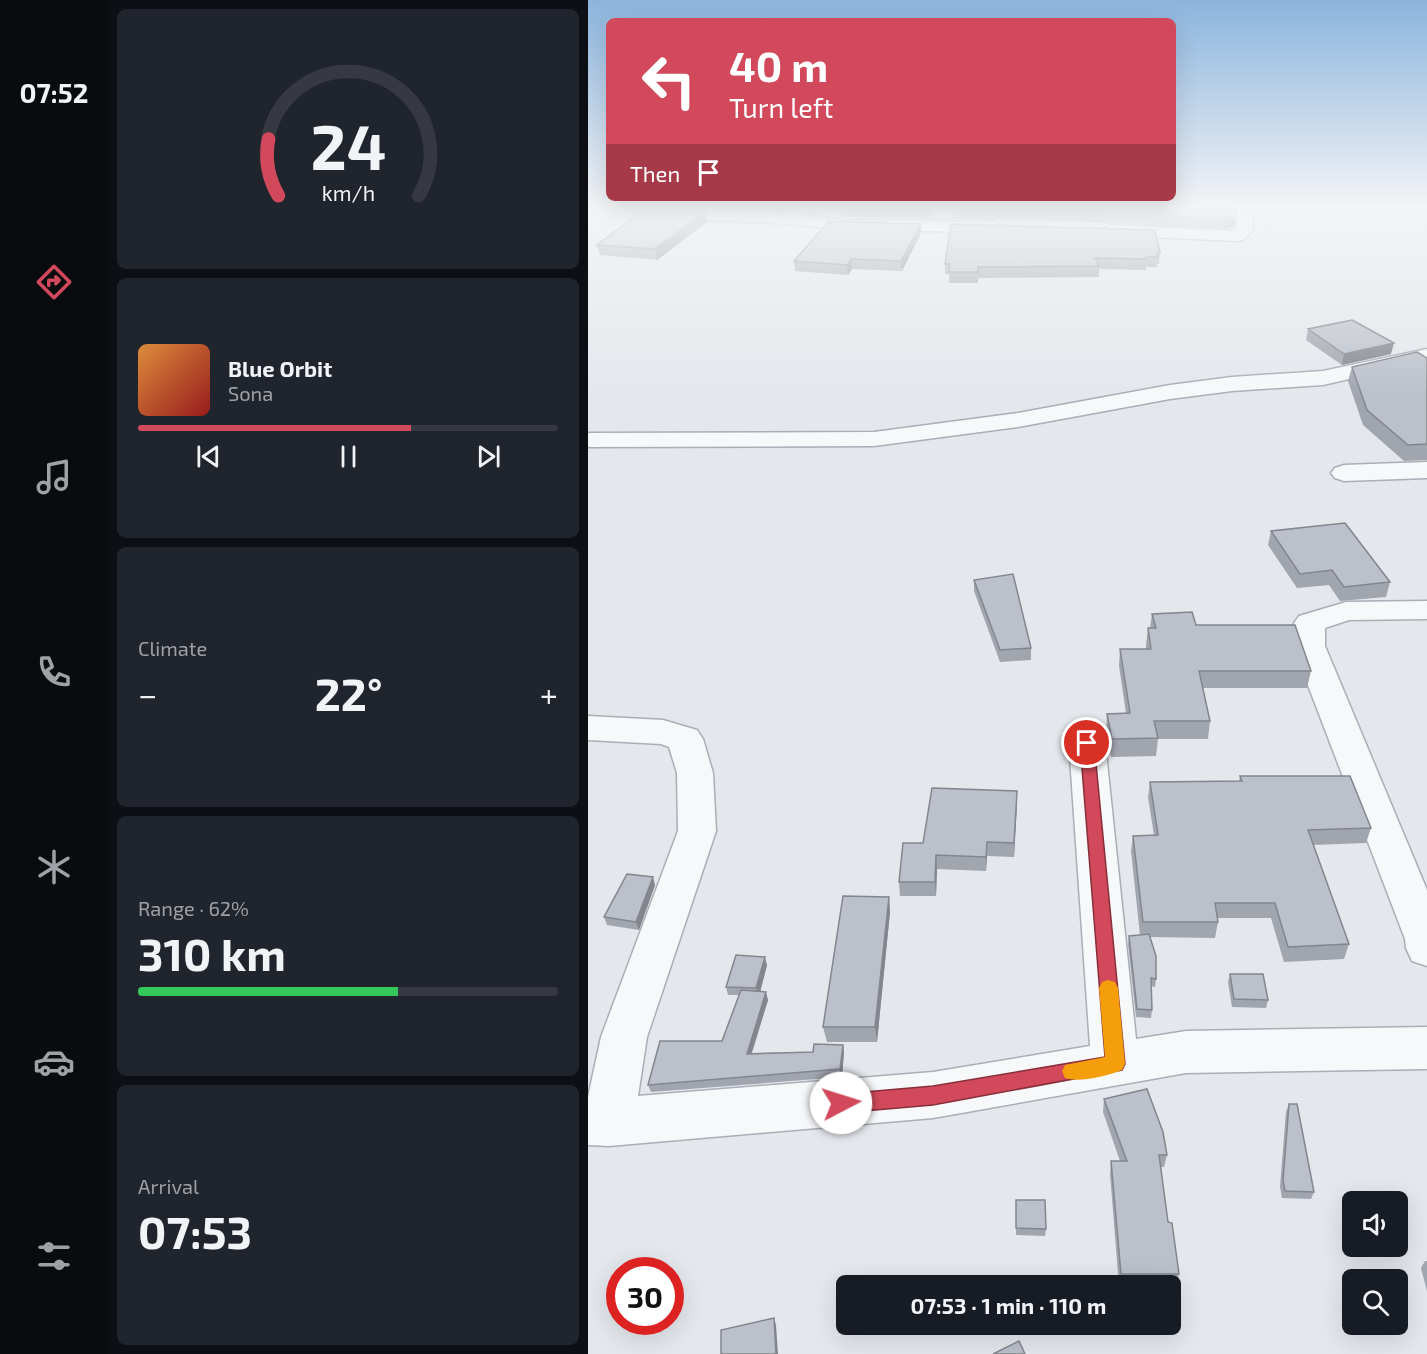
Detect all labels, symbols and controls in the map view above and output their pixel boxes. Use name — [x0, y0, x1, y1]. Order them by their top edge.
text: 40 m — [729, 40, 828, 90]
icon: left — [630, 42, 708, 120]
text: 07:52 — [20, 76, 88, 108]
text: Turn left — [729, 91, 833, 123]
text: 24 — [310, 108, 386, 183]
icon: arrive — [692, 156, 725, 189]
text: Then — [630, 160, 680, 186]
text: km/h — [321, 180, 375, 205]
icon: directions — [33, 261, 75, 303]
text: Blue Orbit — [228, 355, 332, 381]
text: Sona — [228, 381, 273, 405]
icon: previous — [192, 440, 225, 473]
icon: pause — [332, 440, 365, 473]
icon: next — [472, 440, 505, 473]
icon: music — [33, 456, 75, 498]
text: Climate — [138, 636, 207, 660]
icon: phone — [33, 651, 75, 693]
text: 22° — [315, 666, 382, 720]
text: − — [138, 674, 157, 714]
text: + — [540, 674, 558, 714]
pin — [1061, 717, 1112, 768]
icon: arrive — [1070, 726, 1103, 759]
icon: climate — [33, 846, 75, 888]
text: Range · 62% — [138, 896, 249, 920]
text: 310 km — [138, 926, 286, 980]
icon: car — [33, 1041, 75, 1083]
position arrow — [809, 1071, 873, 1135]
text: Arrival — [138, 1174, 199, 1198]
map controls — [1342, 1191, 1408, 1335]
button: sound — [1342, 1191, 1408, 1257]
text: 07:53 — [138, 1204, 252, 1258]
icon: filters — [33, 1235, 75, 1277]
speed limit sign: 30 — [606, 1257, 684, 1335]
button: search — [1342, 1269, 1408, 1335]
text: 07:53 · 1 min · 110 m — [911, 1292, 1106, 1318]

